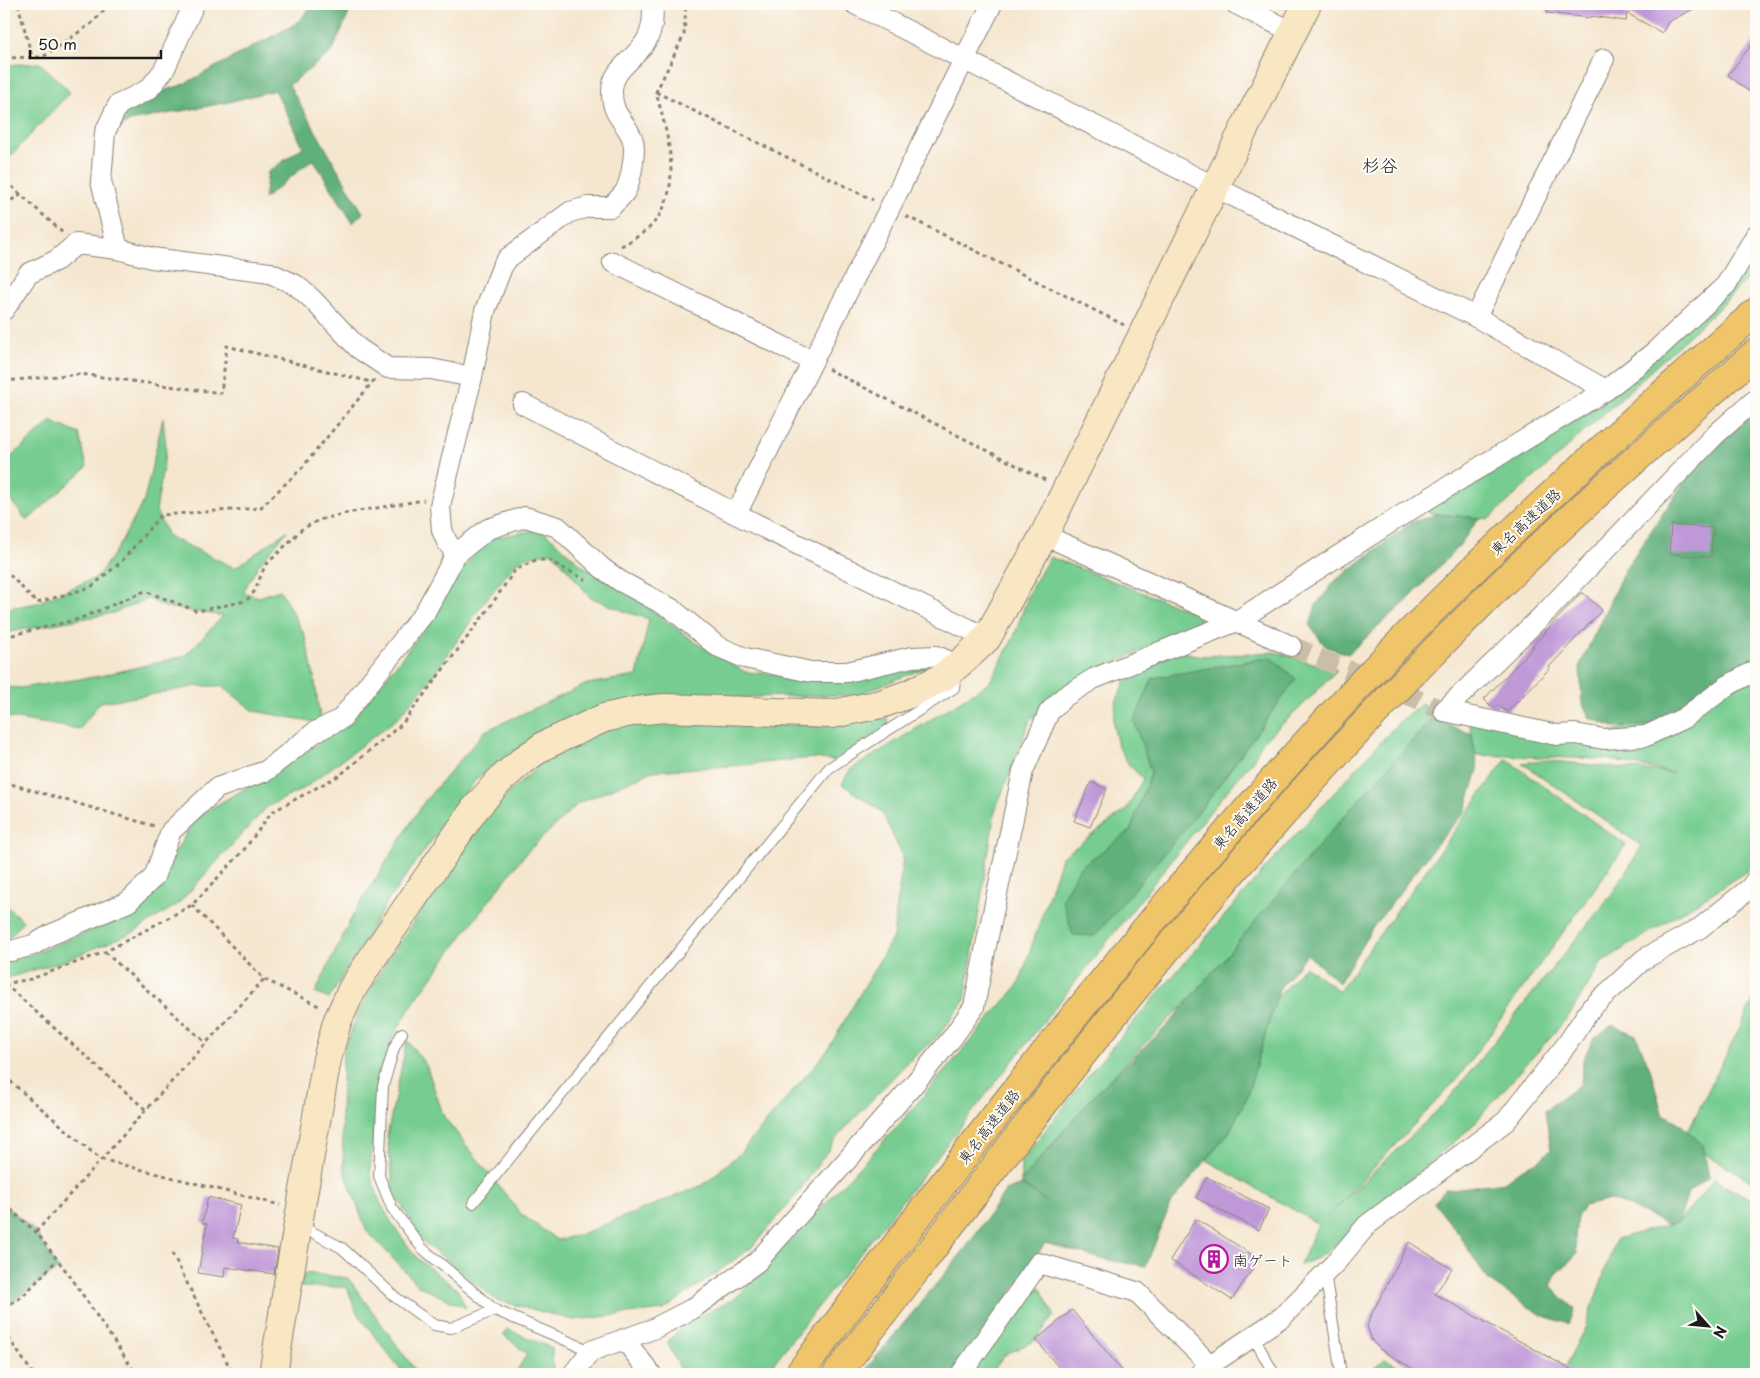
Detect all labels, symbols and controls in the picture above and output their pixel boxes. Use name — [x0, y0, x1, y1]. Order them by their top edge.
scale bar — [30, 28, 161, 60]
text: 50 m — [38, 32, 77, 55]
district label: 杉谷 — [1362, 151, 1398, 178]
street label: 東名高速道路 — [1484, 482, 1566, 560]
street label: 東名高速道路 — [1206, 771, 1282, 855]
street label: 東名高速道路 — [951, 1083, 1025, 1169]
building icon: 南ゲート — [1199, 1244, 1229, 1274]
place label: 南ゲート — [1233, 1248, 1293, 1271]
north arrow — [1682, 1300, 1732, 1350]
text: N — [1708, 1322, 1732, 1342]

